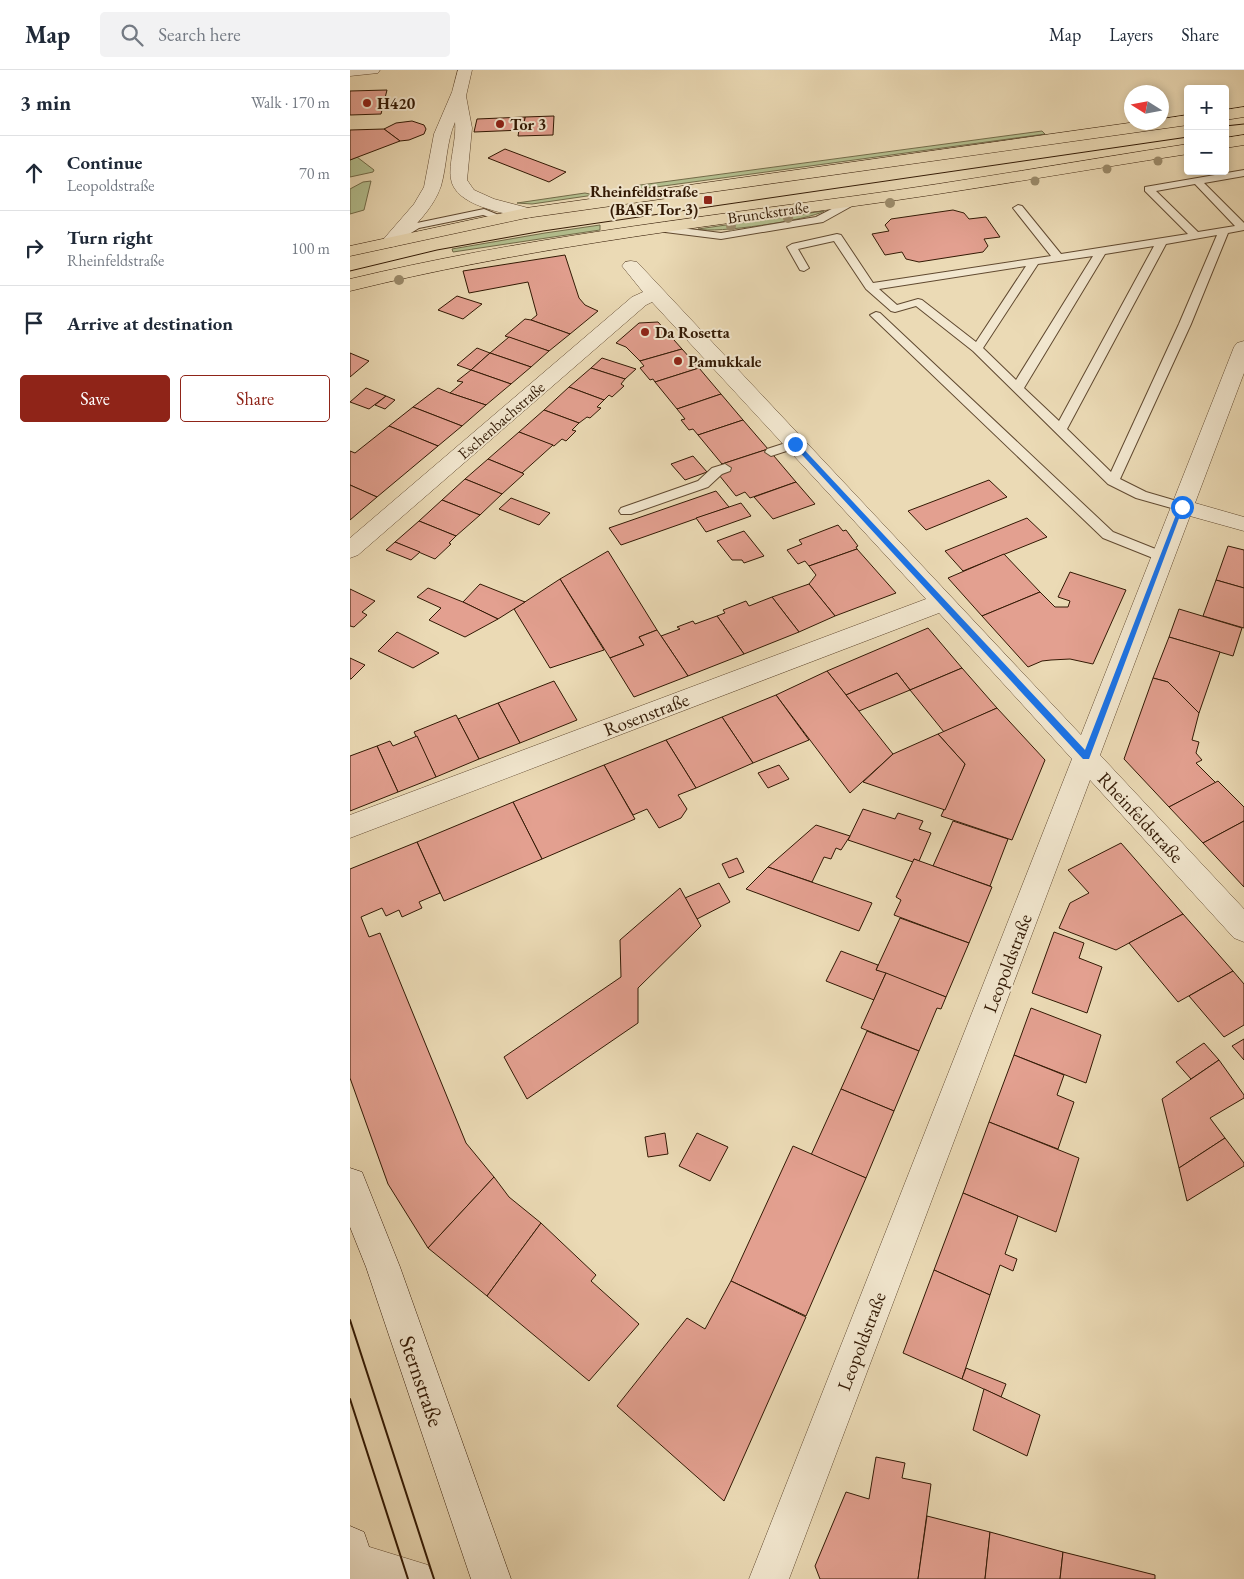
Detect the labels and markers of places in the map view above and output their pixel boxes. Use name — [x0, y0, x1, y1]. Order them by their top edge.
place label: H420 — [377, 93, 416, 114]
marker: H420 — [361, 97, 373, 109]
place label: Tor 3 — [510, 114, 547, 135]
marker: Tor 3 — [494, 118, 506, 130]
place label: Rheinfeldstraße (BASF Tor 3) — [590, 181, 698, 220]
marker: Rheinfeldstraße (BASF Tor 3) — [702, 194, 714, 206]
place label: Da Rosetta — [655, 322, 731, 343]
marker: Da Rosetta — [639, 326, 651, 338]
place label: Pamukkale — [688, 351, 762, 372]
marker: Pamukkale — [672, 355, 684, 367]

